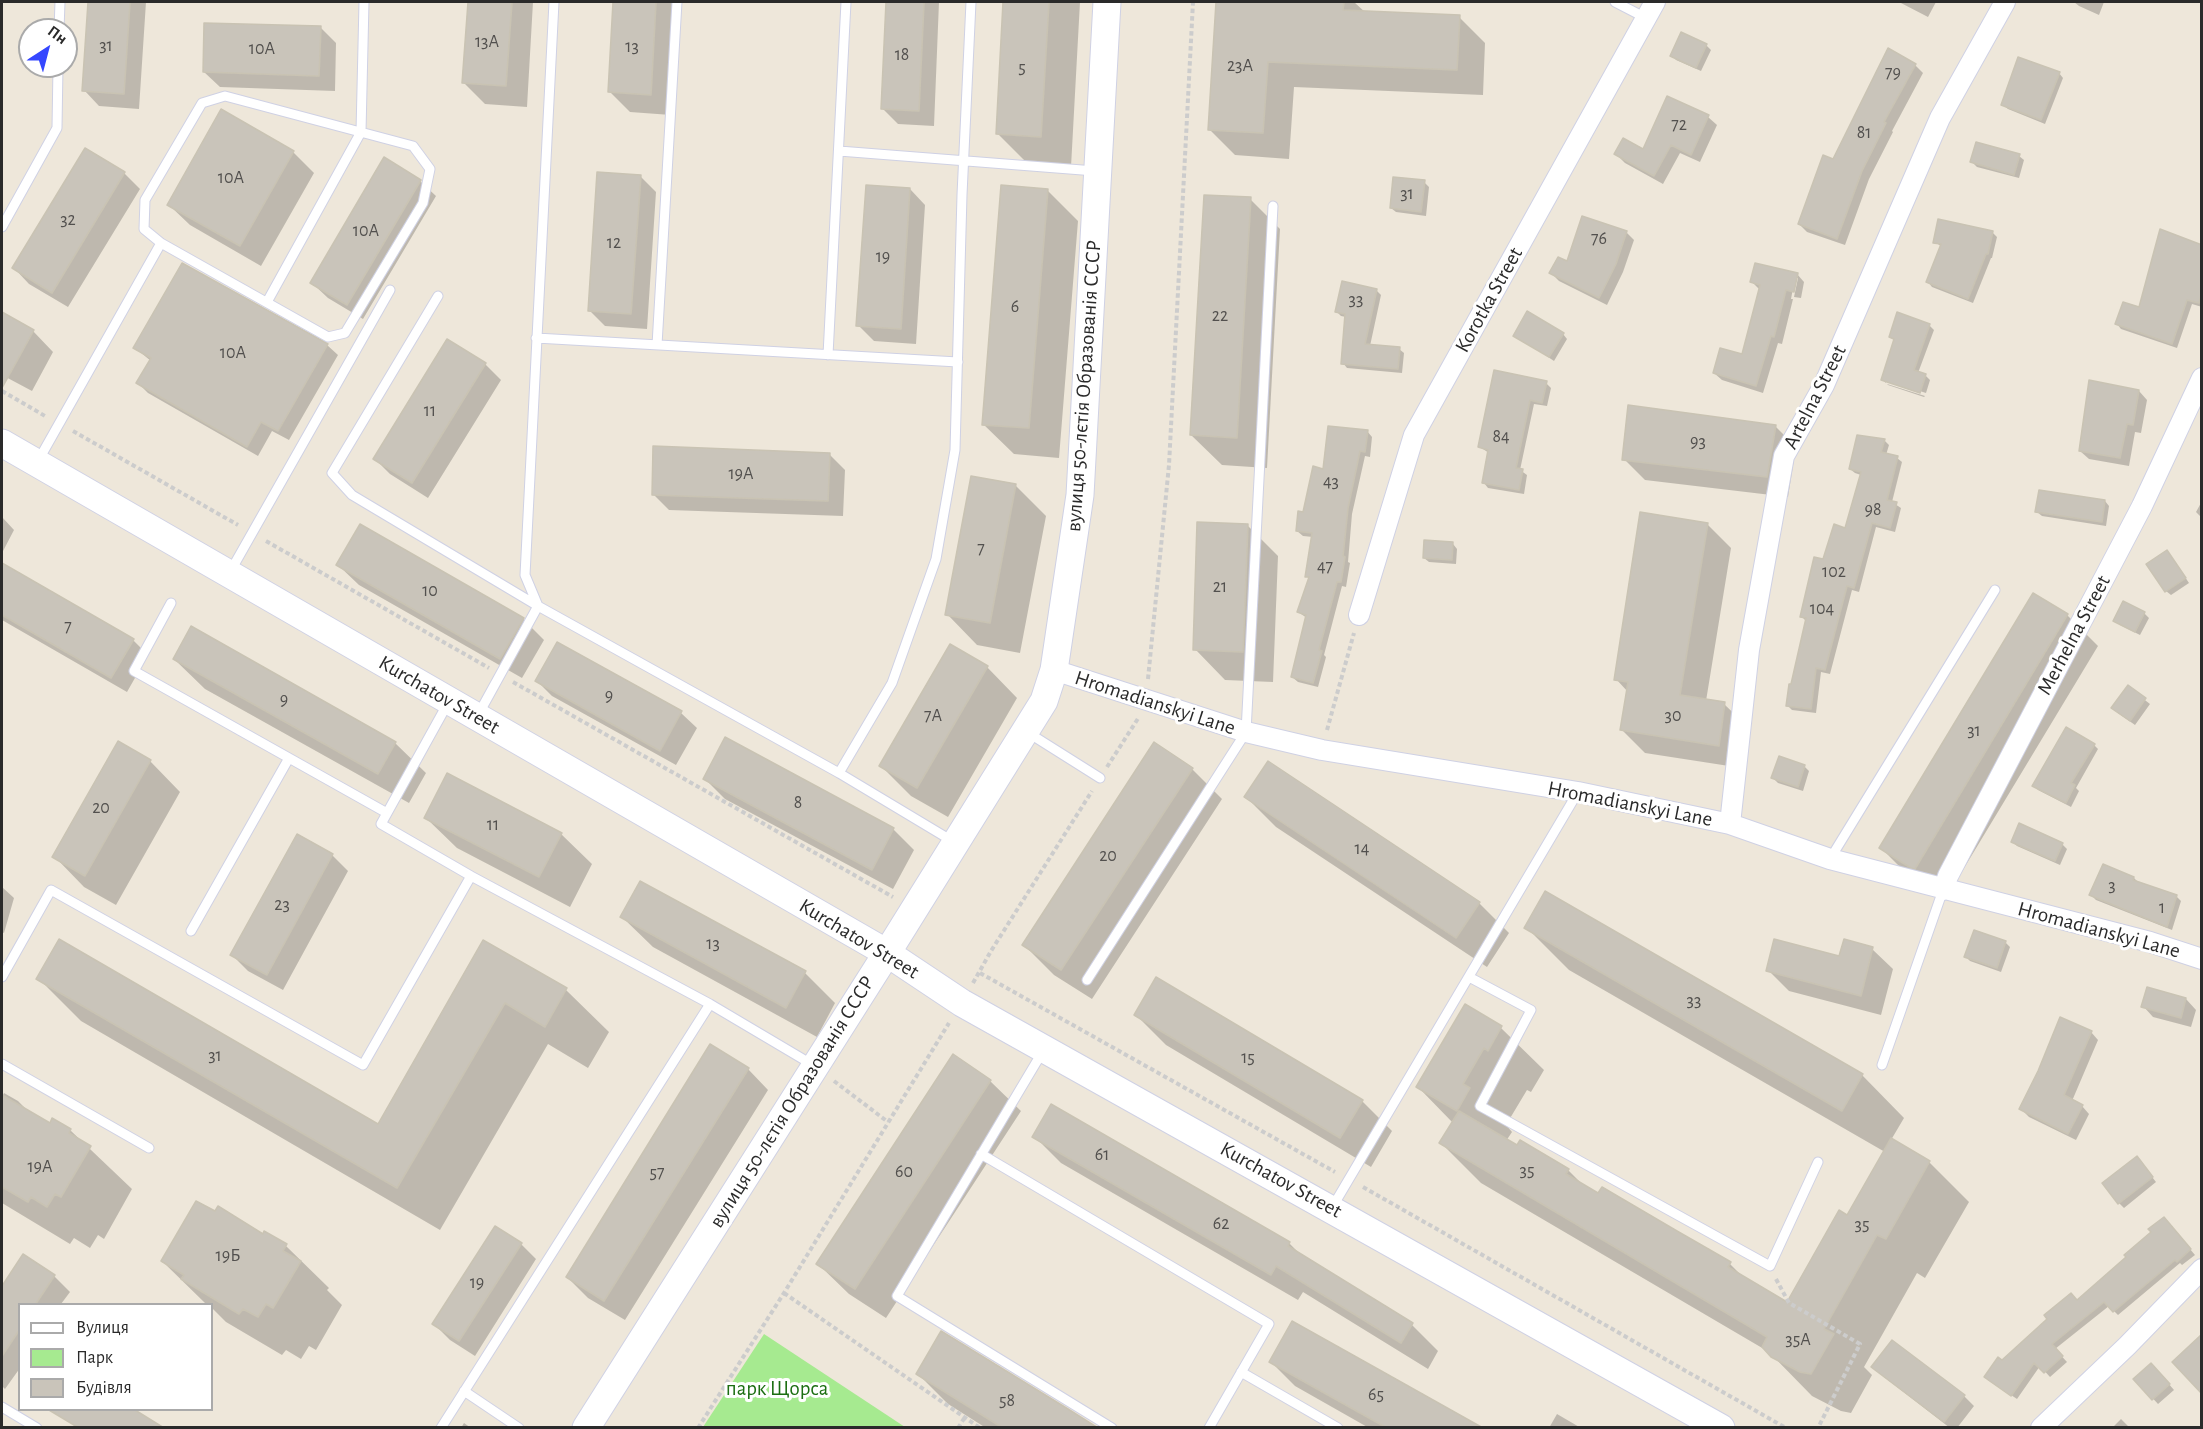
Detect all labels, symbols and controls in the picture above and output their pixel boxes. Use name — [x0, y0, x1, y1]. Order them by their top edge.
north arrow — [18, 18, 78, 78]
text: Пн — [45, 23, 70, 47]
house number: 13А — [475, 31, 499, 53]
house number: 31 — [99, 35, 113, 57]
house number: 13 — [625, 36, 639, 58]
house number: 10А — [249, 38, 275, 60]
house number: 18 — [895, 44, 909, 66]
house number: 23А — [1227, 55, 1253, 77]
house number: 5 — [1018, 57, 1026, 79]
house number: 79 — [1885, 62, 1901, 84]
house number: 72 — [1671, 114, 1687, 136]
house number: 81 — [1857, 122, 1871, 144]
house number: 10А — [218, 167, 244, 189]
house number: 31 — [1400, 183, 1414, 205]
house number: 32 — [60, 209, 76, 231]
house number: 10А — [353, 220, 379, 242]
house number: 76 — [1591, 228, 1607, 250]
house number: 12 — [607, 232, 621, 254]
street label: вулиця 50-лєтія Образованія СССР — [1061, 239, 1107, 533]
street label: Korotka Street — [1450, 243, 1528, 357]
house number: 19 — [876, 246, 890, 268]
house number: 33 — [1349, 289, 1363, 311]
house number: 6 — [1011, 296, 1019, 318]
house number: 22 — [1212, 305, 1228, 327]
street label: Artelna Street — [1778, 341, 1852, 453]
house number: 10А — [220, 342, 246, 364]
house number: 11 — [424, 400, 436, 422]
house number: 84 — [1492, 426, 1510, 448]
house number: 93 — [1690, 431, 1706, 453]
house number: 19А — [728, 463, 754, 485]
house number: 43 — [1323, 471, 1339, 493]
house number: 98 — [1865, 499, 1881, 521]
house number: 7 — [977, 538, 985, 560]
house number: 47 — [1317, 556, 1333, 578]
house number: 102 — [1822, 561, 1846, 583]
street label: Merhelna Street — [2032, 571, 2116, 699]
house number: 21 — [1213, 576, 1227, 598]
house number: 10 — [422, 580, 438, 602]
house number: 104 — [1810, 598, 1834, 620]
house number: 7 — [64, 616, 72, 638]
street label: Kurchatov Street — [374, 650, 504, 740]
street label: Hromadianskyi Lane — [1072, 665, 1238, 741]
house number: 9 — [605, 685, 613, 707]
house number: 9 — [280, 689, 288, 711]
house number: 7А — [924, 705, 942, 727]
house number: 30 — [1665, 705, 1681, 727]
house number: 31 — [1967, 720, 1981, 742]
street label: Hromadianskyi Lane — [1545, 776, 1715, 832]
house number: 8 — [794, 792, 802, 814]
house number: 20 — [92, 797, 110, 819]
house number: 11 — [487, 814, 499, 836]
house number: 14 — [1355, 838, 1369, 860]
house number: 20 — [1099, 845, 1117, 867]
house number: 3 — [2108, 875, 2116, 897]
street label: Kurchatov Street — [795, 893, 923, 985]
house number: 23 — [274, 894, 290, 916]
street label: Hromadianskyi Lane — [2015, 896, 2183, 964]
house number: 1 — [2159, 897, 2165, 919]
house number: 13 — [706, 933, 720, 955]
street label: вулиця 50-лєтія Образованія СССР — [704, 971, 880, 1233]
house number: 33 — [1687, 990, 1701, 1012]
house number: 31 — [208, 1045, 222, 1067]
house number: 15 — [1241, 1047, 1255, 1069]
street label: Kurchatov Street — [1216, 1136, 1346, 1224]
house number: 61 — [1095, 1144, 1109, 1166]
house number: 19А — [27, 1156, 53, 1178]
house number: 35 — [1520, 1160, 1534, 1182]
house number: 60 — [895, 1161, 913, 1183]
house number: 57 — [649, 1162, 665, 1184]
house number: 62 — [1213, 1213, 1229, 1235]
house number: 35 — [1855, 1214, 1869, 1236]
house number: 19Б — [216, 1245, 240, 1267]
house number: 19 — [470, 1272, 484, 1294]
legend — [18, 1303, 213, 1411]
text: Вулиця — [76, 1319, 129, 1337]
house number: 35А — [1785, 1329, 1811, 1351]
text: Парк — [76, 1349, 113, 1367]
park label: парк Щорса — [726, 1376, 828, 1402]
text: Будівля — [76, 1379, 132, 1397]
house number: 65 — [1368, 1384, 1384, 1406]
house number: 58 — [999, 1390, 1015, 1412]

